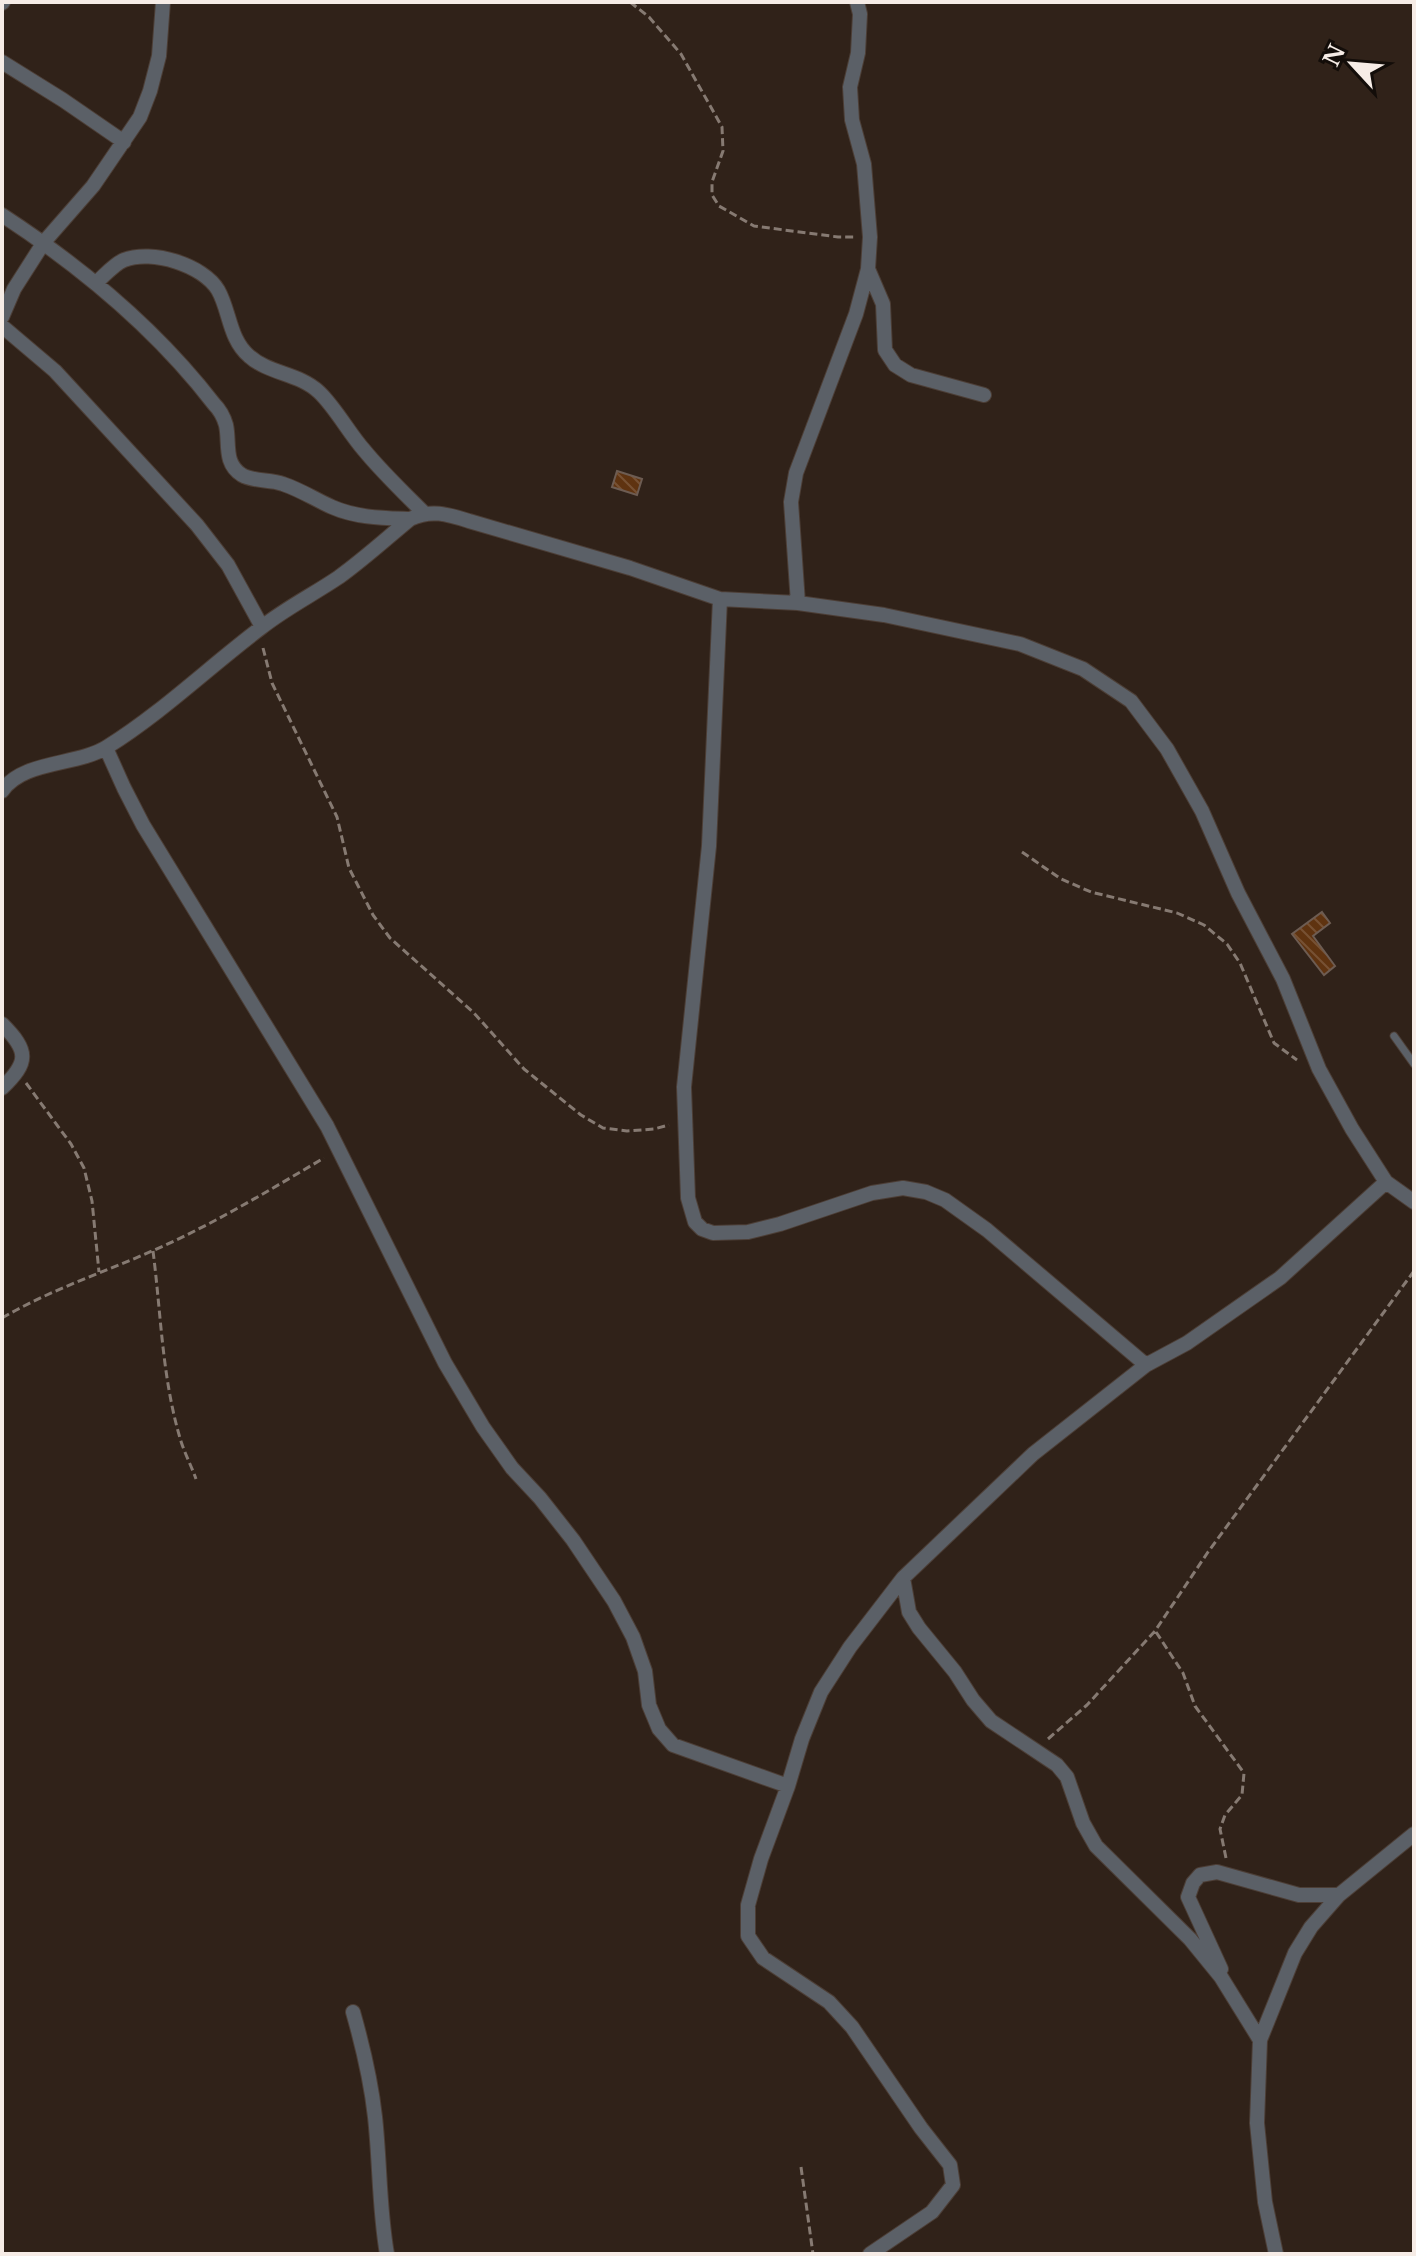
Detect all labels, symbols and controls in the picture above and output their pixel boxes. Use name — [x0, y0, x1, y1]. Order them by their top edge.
north arrow — [1312, 24, 1392, 104]
text: N — [1318, 40, 1351, 71]

